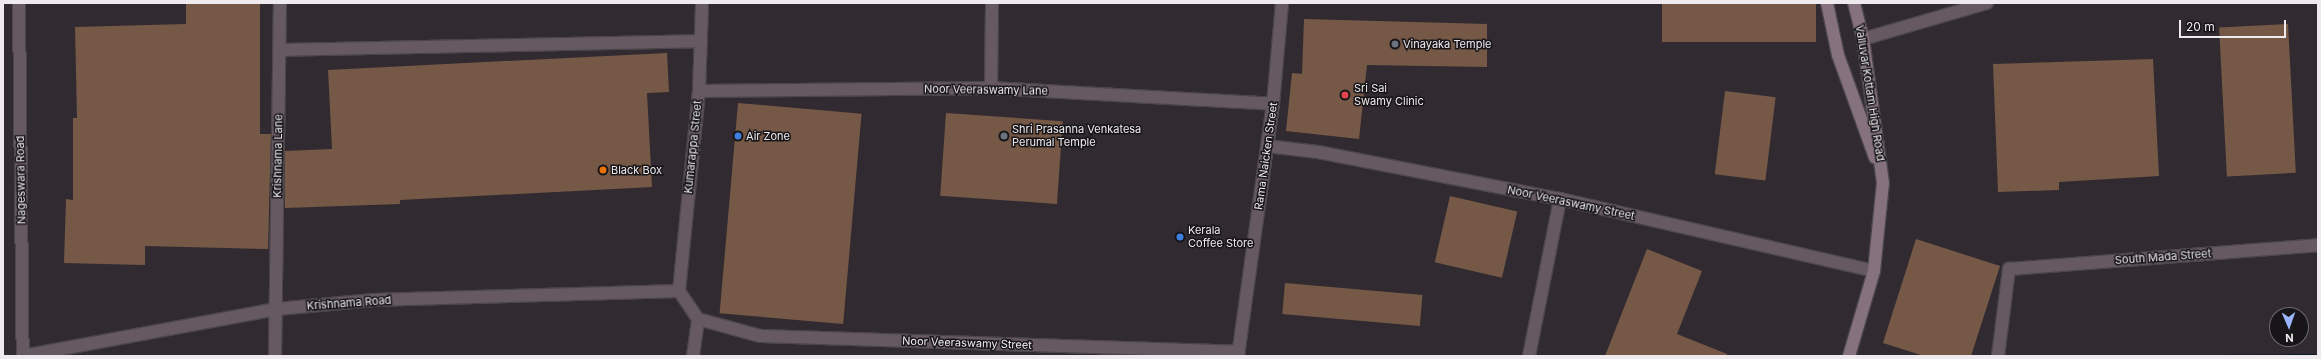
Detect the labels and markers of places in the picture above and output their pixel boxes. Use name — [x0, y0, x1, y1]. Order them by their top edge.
place label: Vinayaka Temple — [1403, 37, 1491, 51]
marker: Vinayaka Temple — [1390, 39, 1400, 49]
place label: Sri Sai Swamy Clinic — [1354, 82, 1424, 108]
marker: Sri Sai Swamy Clinic — [1339, 89, 1351, 101]
place label: Shri Prasanna Venkatesa Perumal Temple — [1012, 123, 1141, 149]
place label: Air Zone — [746, 129, 790, 143]
marker: Air Zone — [733, 131, 743, 141]
marker: Shri Prasanna Venkatesa Perumal Temple — [999, 131, 1009, 141]
place label: Black Box — [611, 163, 662, 177]
marker: Black Box — [598, 165, 608, 175]
place label: Kerala Coffee Store — [1188, 224, 1253, 250]
marker: Kerala Coffee Store — [1175, 232, 1185, 242]

